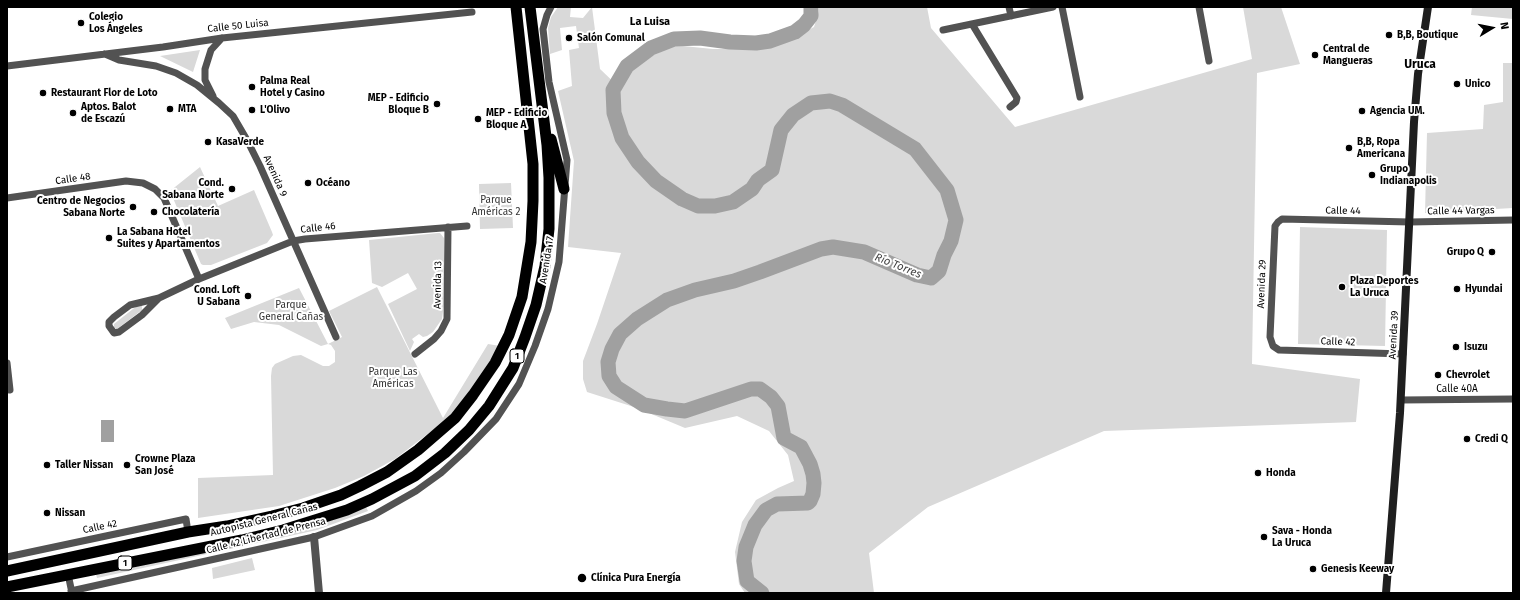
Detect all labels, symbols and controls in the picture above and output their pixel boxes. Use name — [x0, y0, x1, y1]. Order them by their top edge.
north arrow — [1472, 8, 1512, 48]
place label: Colegio Los Ángeles — [89, 11, 143, 34]
district label: La Luisa — [630, 15, 670, 29]
street label: Calle 50 Luisa — [207, 17, 269, 35]
marker: Colegio Los Ángeles — [76, 18, 86, 28]
text: N — [1497, 21, 1511, 31]
place label: B,B, Boutique — [1397, 29, 1458, 41]
marker: B,B, Boutique — [1384, 30, 1394, 40]
place label: Salón Comunal — [577, 32, 645, 44]
marker: Salón Comunal — [564, 33, 574, 43]
place label: Central de Mangueras — [1323, 43, 1373, 66]
marker: Central de Mangueras — [1310, 50, 1320, 60]
district label: Uruca — [1404, 58, 1436, 72]
place label: Palma Real Hotel y Casino — [260, 75, 325, 98]
place label: Unico — [1465, 78, 1491, 90]
marker: Unico — [1452, 79, 1462, 89]
marker: Palma Real Hotel y Casino — [247, 82, 257, 92]
place label: Restaurant Flor de Loto — [51, 87, 157, 99]
marker: Restaurant Flor de Loto — [38, 88, 48, 98]
place label: MEP - Edificio Bloque B — [368, 92, 429, 116]
marker: MEP - Edificio Bloque B — [432, 99, 442, 109]
place label: Aptos. Balot de Escazú — [81, 101, 136, 124]
place label: MTA — [178, 103, 196, 115]
marker: MTA — [165, 104, 175, 114]
place label: L'Olivo — [260, 104, 290, 116]
marker: L'Olivo — [247, 105, 257, 115]
place label: Agencia UM. — [1370, 105, 1425, 117]
marker: Agencia UM. — [1357, 106, 1367, 116]
place label: MEP - Edificio Bloque A — [486, 107, 547, 130]
marker: Aptos. Balot de Escazú — [68, 108, 78, 118]
marker: MEP - Edificio Bloque A — [473, 114, 483, 124]
place label: KasaVerde — [216, 136, 264, 148]
place label: B,B, Ropa Americana — [1357, 136, 1405, 160]
marker: KasaVerde — [203, 137, 213, 147]
marker: B,B, Ropa Americana — [1344, 143, 1354, 153]
street label: Avenida 9 — [261, 153, 289, 199]
place label: Grupo Indianapolis — [1380, 163, 1437, 186]
marker: Grupo Indianapolis — [1367, 170, 1377, 180]
street label: Calle 48 — [55, 171, 91, 187]
place label: Cond. Sabana Norte — [162, 177, 224, 200]
place label: Océano — [316, 177, 350, 189]
marker: Océano — [303, 178, 313, 188]
marker: Cond. Sabana Norte — [227, 184, 237, 194]
park label: Parque Américas 2 — [472, 194, 520, 218]
place label: Centro de Negocios Sabana Norte — [37, 195, 125, 218]
marker: Centro de Negocios Sabana Norte — [128, 202, 138, 212]
street label: Calle 44 Vargas — [1427, 204, 1495, 218]
street label: Calle 44 — [1325, 205, 1361, 217]
place label: Chocolatería — [162, 206, 220, 218]
marker: Chocolatería — [149, 207, 159, 217]
street label: Calle 46 — [300, 220, 336, 236]
place label: La Sabana Hotel Suites y Apartamentos — [117, 226, 220, 250]
marker: La Sabana Hotel Suites y Apartamentos — [104, 233, 114, 243]
street label: Avenida 17 — [537, 236, 557, 284]
place label: Grupo Q — [1447, 246, 1484, 258]
marker: Grupo Q — [1487, 247, 1497, 257]
water label: Río Torres — [873, 251, 923, 281]
street label: Avenida 29 — [1255, 259, 1269, 309]
street label: Avenida 13 — [432, 261, 444, 309]
place label: Plaza Deportes La Uruca — [1350, 275, 1418, 298]
marker: Plaza Deportes La Uruca — [1337, 282, 1347, 292]
place label: Hyundai — [1465, 283, 1503, 295]
place label: Cond. Loft U Sabana — [194, 284, 240, 308]
marker: Hyundai — [1452, 284, 1462, 294]
marker: Cond. Loft U Sabana — [243, 291, 253, 301]
park label: Parque General Cañas — [259, 299, 323, 322]
street label: Avenida 39 — [1387, 310, 1401, 360]
street label: Calle 42 — [1320, 335, 1356, 349]
place label: Isuzu — [1464, 341, 1488, 353]
marker: Isuzu — [1451, 342, 1461, 352]
road number: 1 — [510, 349, 524, 363]
park label: Parque Las Américas — [368, 366, 418, 390]
place label: Chevrolet — [1446, 369, 1490, 381]
marker: Chevrolet — [1433, 370, 1443, 380]
street label: Calle 40A — [1436, 383, 1478, 395]
place label: Credi Q — [1475, 433, 1508, 445]
marker: Credi Q — [1462, 434, 1472, 444]
place label: Crowne Plaza San José — [135, 453, 196, 476]
place label: Taller Nissan — [55, 459, 113, 471]
marker: Taller Nissan — [42, 460, 52, 470]
marker: Crowne Plaza San José — [122, 460, 132, 470]
place label: Honda — [1266, 467, 1296, 479]
marker: Honda — [1253, 468, 1263, 478]
street label: Autopista General Cañas — [209, 501, 319, 539]
place label: Nissan — [55, 507, 85, 519]
marker: Nissan — [42, 508, 52, 518]
street label: Calle 42 Libertad de Prensa — [205, 515, 327, 557]
street label: Calle 42 — [82, 518, 118, 536]
place label: Sava - Honda La Uruca — [1272, 525, 1332, 548]
marker: Sava - Honda La Uruca — [1259, 532, 1269, 542]
road number: 1 — [118, 556, 132, 570]
place label: Genesis Keeway — [1321, 563, 1394, 575]
marker: Genesis Keeway — [1308, 564, 1318, 574]
marker: Clínica Pura Energía — [576, 572, 588, 584]
place label: Clínica Pura Energía — [591, 572, 681, 584]

